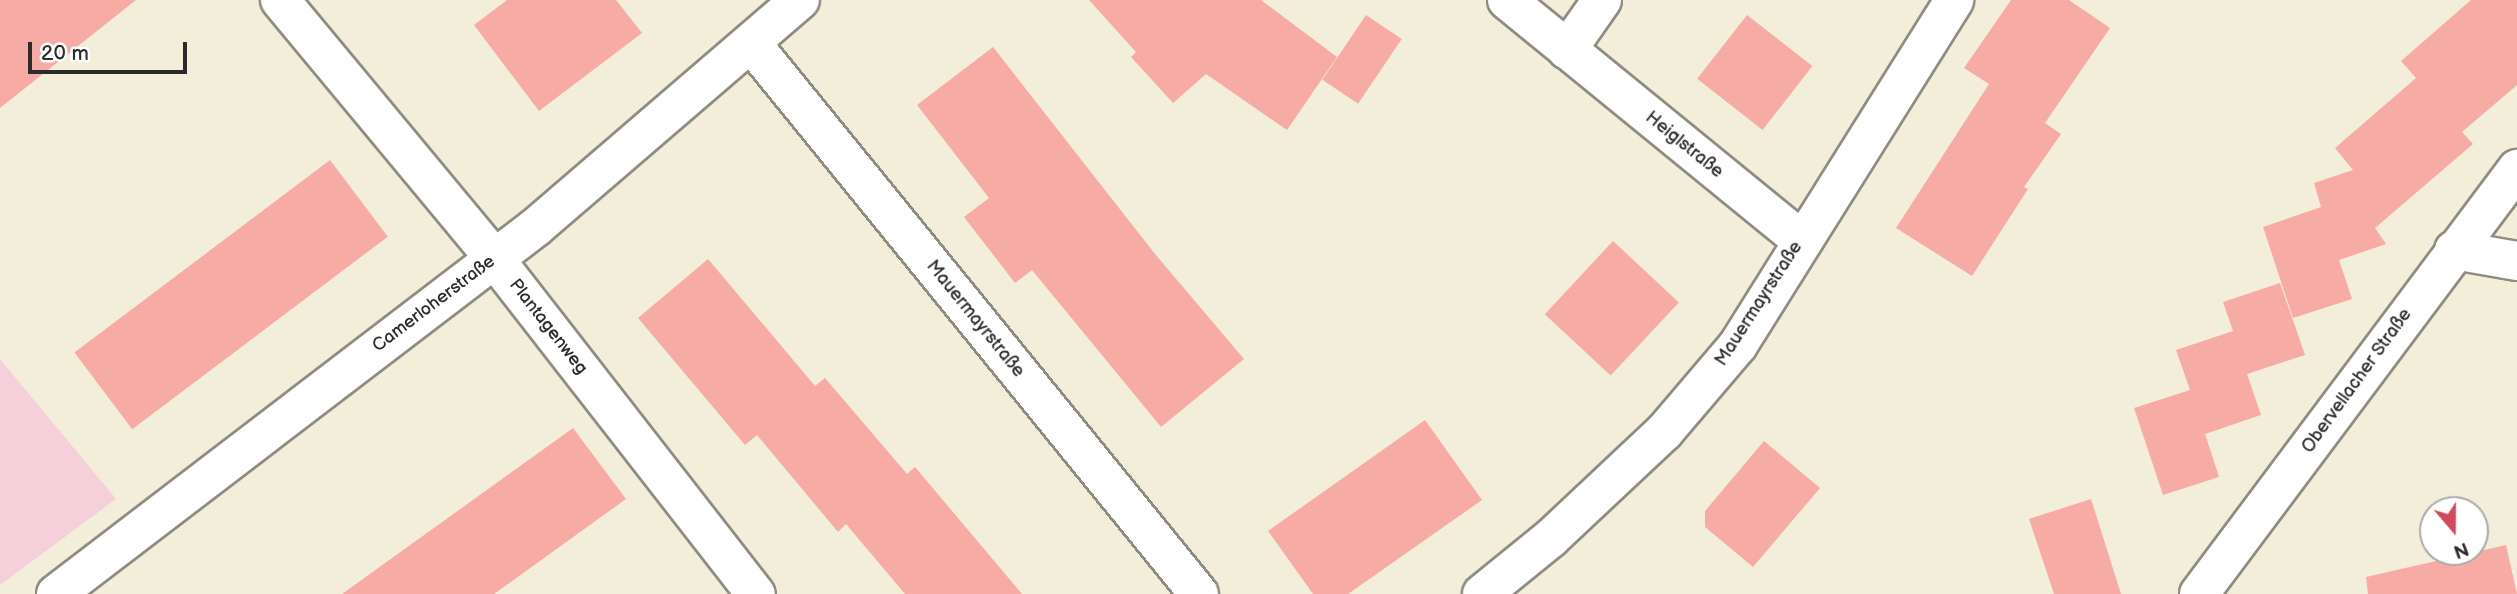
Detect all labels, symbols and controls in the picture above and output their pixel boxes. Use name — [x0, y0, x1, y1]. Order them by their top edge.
scale bar — [32, 28, 191, 72]
text: 20 m — [41, 41, 89, 66]
street label: Heiglstraße — [1641, 107, 1727, 183]
street label: Mauermayrstraße — [1711, 238, 1807, 370]
street label: Camerloherstraße — [368, 251, 500, 357]
street label: Mauermayrstraße — [921, 256, 1029, 382]
street label: Plantagenweg — [504, 275, 592, 379]
street label: Obervellacher Straße — [2297, 305, 2417, 457]
north arrow — [2419, 496, 2489, 566]
text: N — [2450, 536, 2471, 563]

